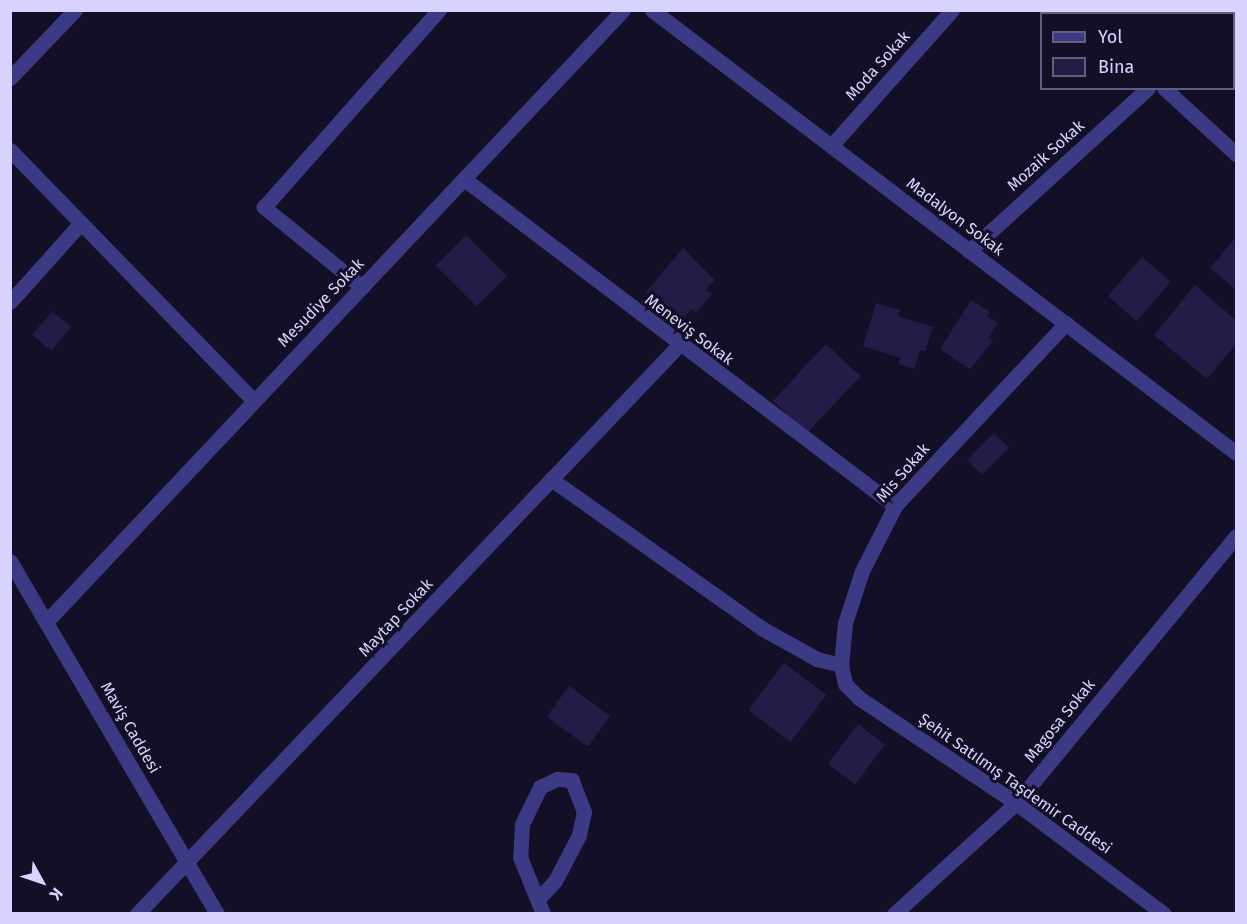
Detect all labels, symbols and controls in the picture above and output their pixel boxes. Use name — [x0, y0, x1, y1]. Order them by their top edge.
legend — [1040, 12, 1235, 90]
text: Yol — [1098, 26, 1123, 48]
street label: Moda Sokak — [842, 27, 914, 105]
text: Bina — [1098, 56, 1134, 78]
street label: Mozaik Sokak — [1004, 116, 1088, 196]
street label: Madalyon Sokak — [902, 174, 1008, 260]
street label: Mesudiye Sokak — [274, 255, 368, 351]
street label: Meneviş Sokak — [641, 290, 737, 370]
street label: Mis Sokak — [872, 440, 934, 506]
street label: Maytap Sokak — [355, 575, 437, 661]
street label: Magosa Sokak — [1021, 675, 1099, 767]
street label: Maviş Caddesi — [96, 679, 164, 777]
street label: Şehit Satılmış Taşdemir Caddesi — [915, 710, 1115, 858]
north arrow — [12, 852, 72, 912]
text: K — [46, 884, 67, 904]

